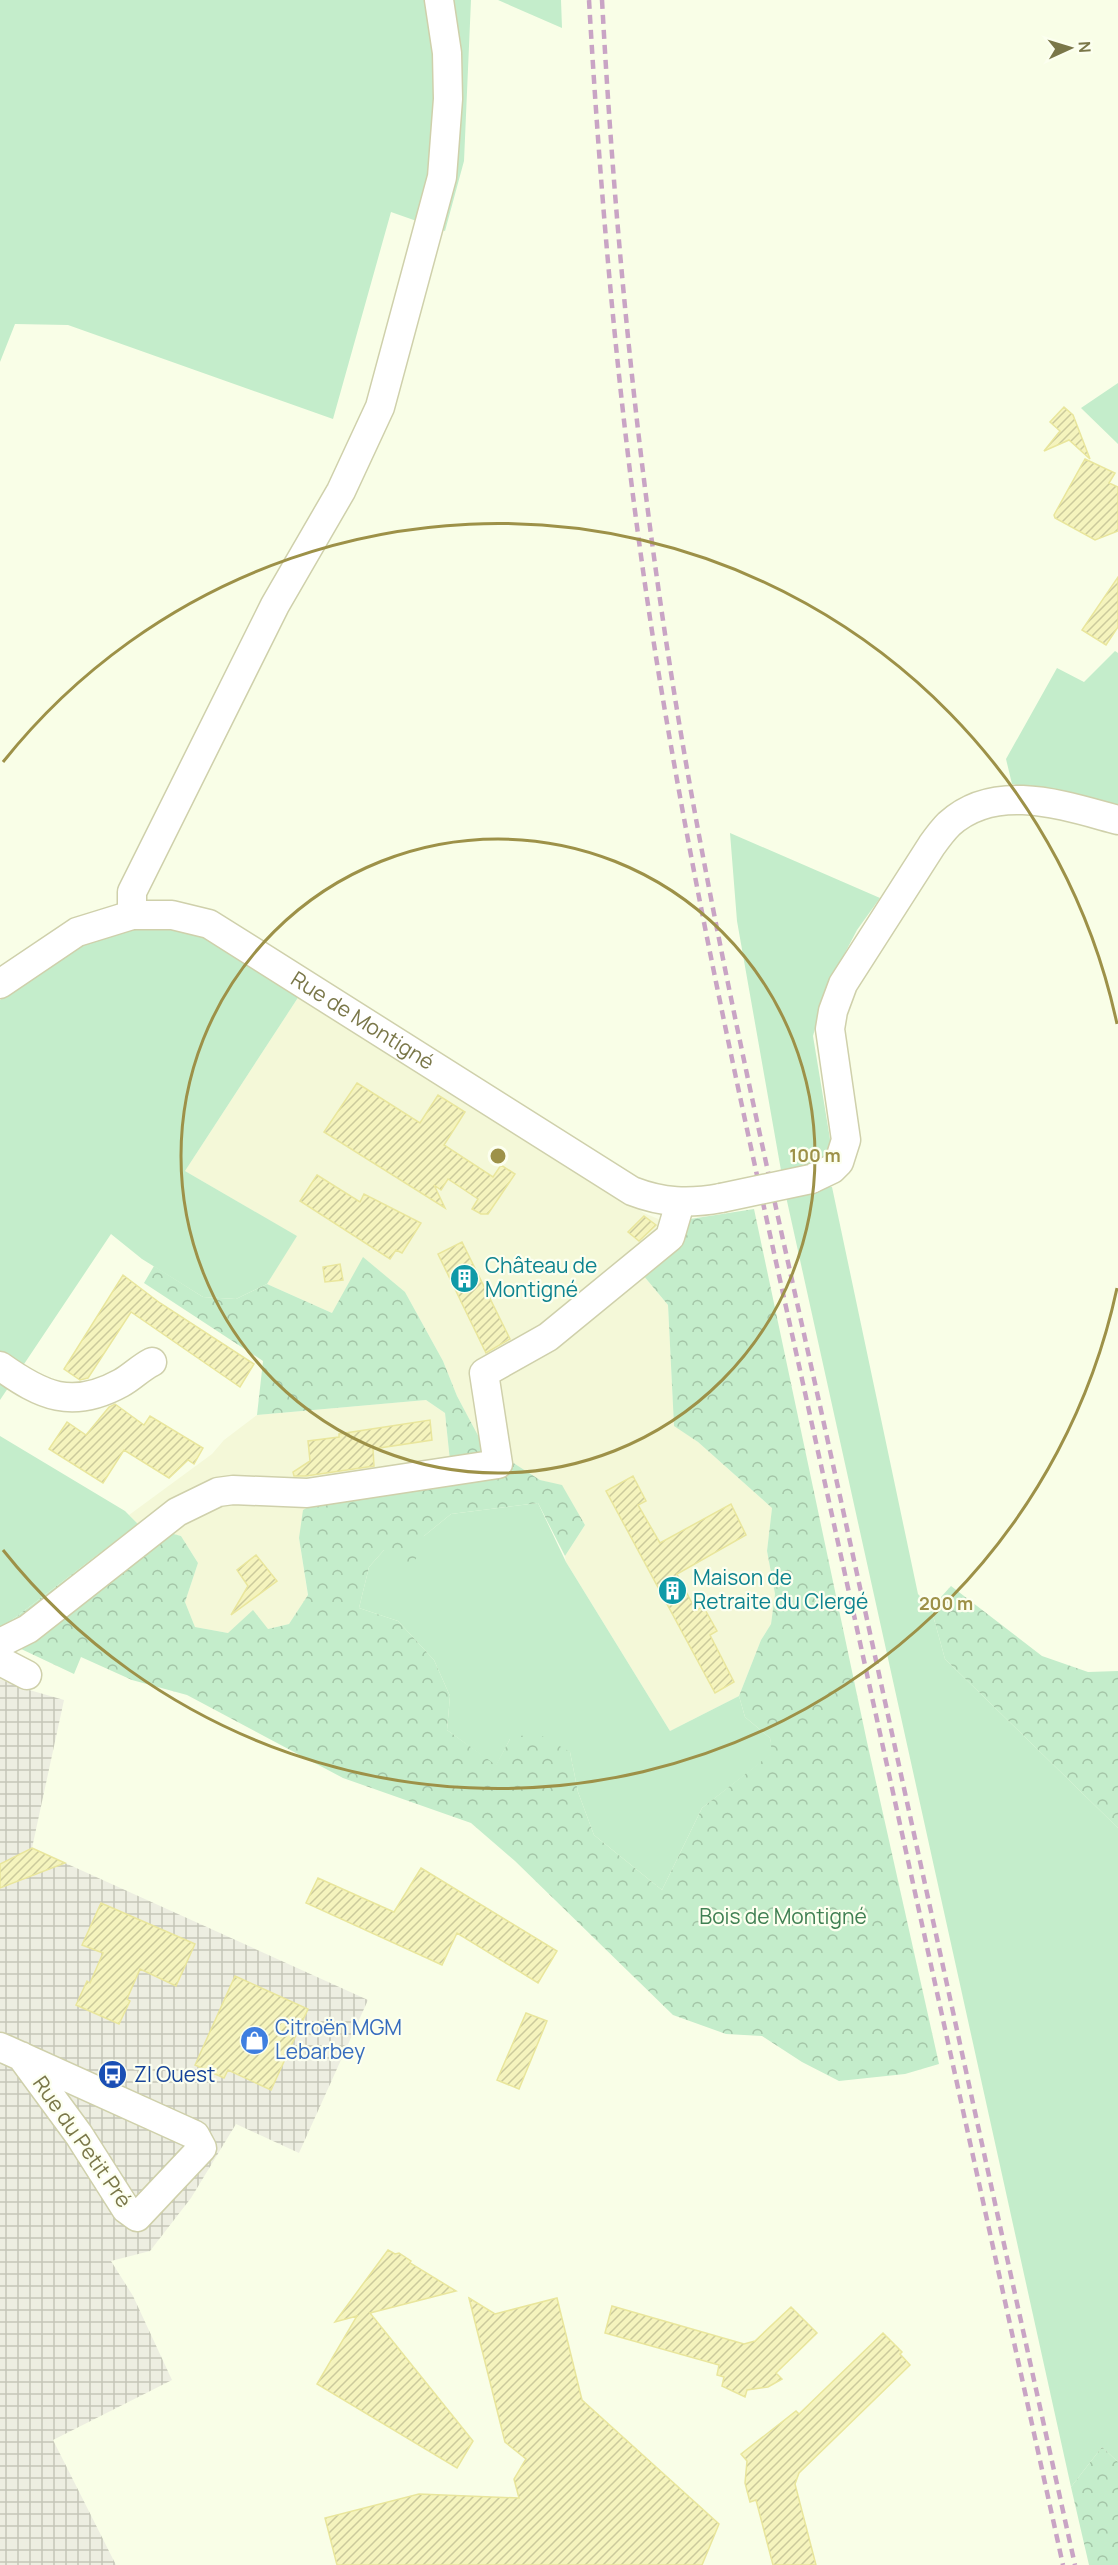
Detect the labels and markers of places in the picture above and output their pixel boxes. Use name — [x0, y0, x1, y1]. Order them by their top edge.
centre of rings — [488, 1146, 508, 1166]
place label: Château de Montigné — [485, 1251, 597, 1303]
building icon: Château de Montigné — [448, 1262, 480, 1294]
place label: Maison de Retraite du Clergé — [693, 1563, 868, 1615]
building icon: Maison de Retraite du Clergé — [656, 1574, 688, 1606]
place label: Citroën MGM Lebarbey — [275, 2013, 402, 2065]
shop icon: Citroën MGM Lebarbey — [238, 2024, 270, 2056]
bus stop icon: ZI Ouest — [97, 2059, 129, 2091]
place label: ZI Ouest — [134, 2060, 215, 2088]

